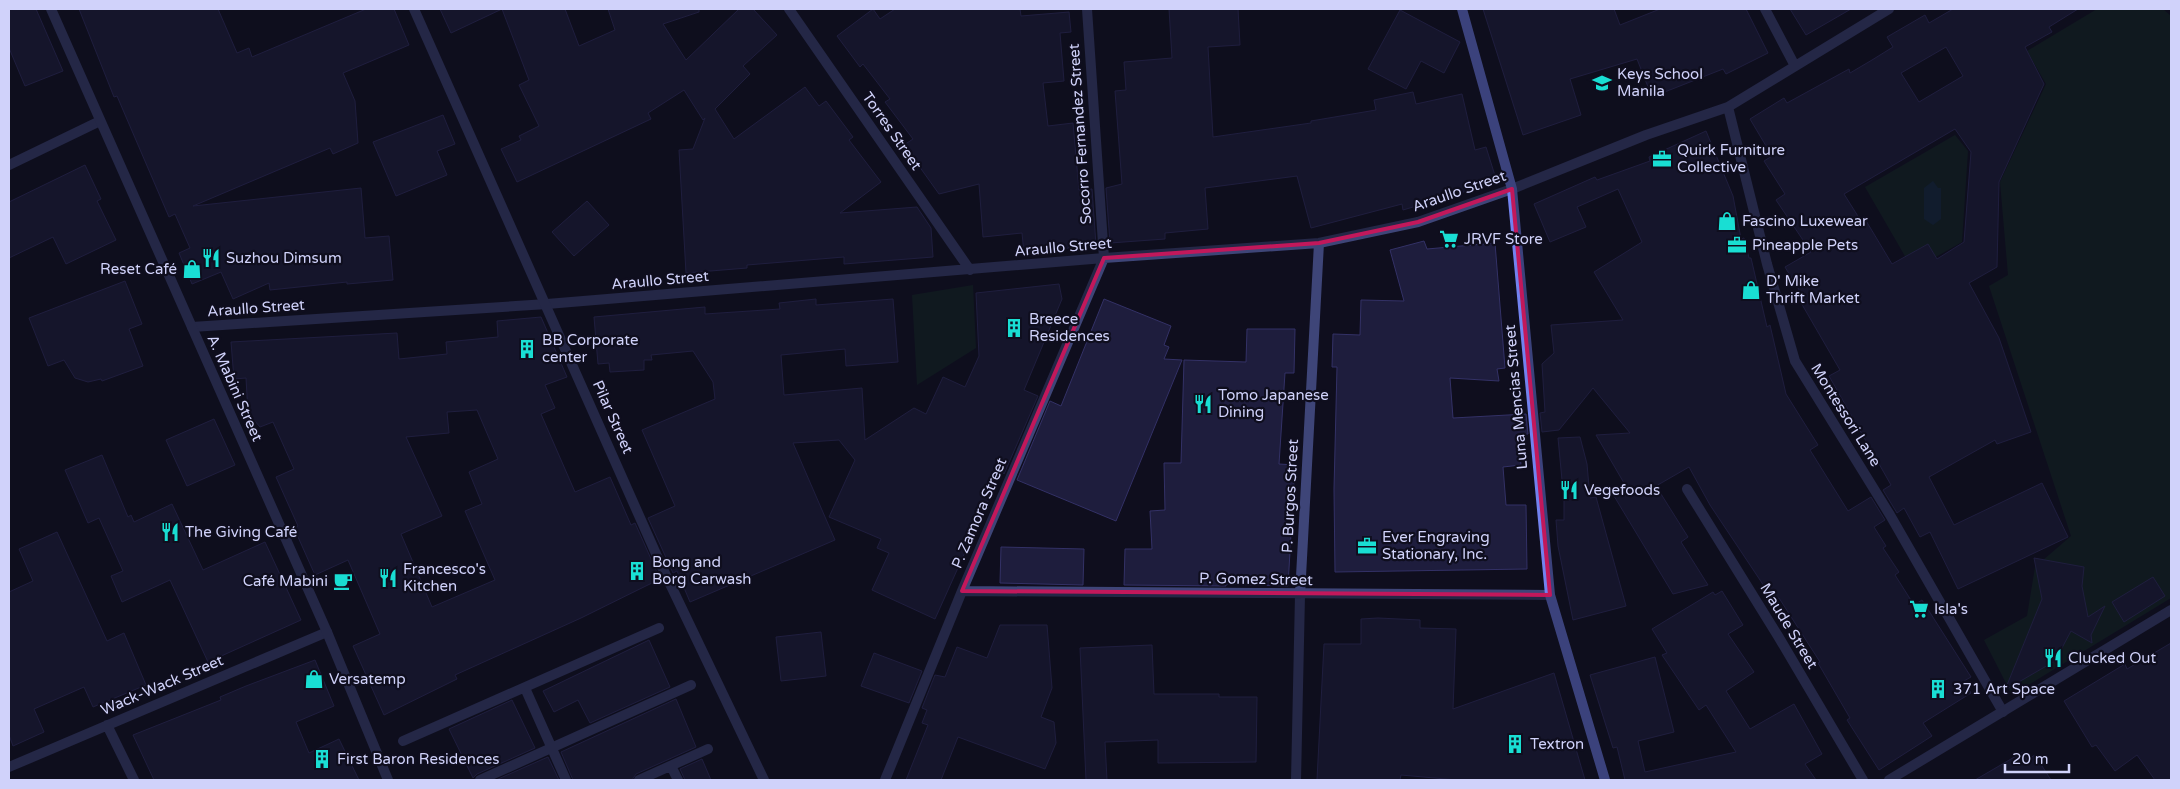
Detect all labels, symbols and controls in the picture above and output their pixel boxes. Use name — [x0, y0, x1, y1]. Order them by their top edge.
street label: Socorro Fernandez Street — [1065, 43, 1095, 225]
place label: Keys School Manila — [1617, 65, 1703, 100]
school or university icon: Keys School Manila — [1591, 72, 1613, 94]
street label: Torres Street — [859, 89, 926, 174]
place label: Quirk Furniture Collective — [1677, 141, 1785, 176]
office icon: Quirk Furniture Collective — [1651, 148, 1673, 170]
street label: Araullo Street — [1410, 166, 1508, 215]
shop icon: Fascino Luxewear — [1716, 210, 1738, 232]
place label: Fascino Luxewear — [1742, 212, 1868, 230]
supermarket icon: JRVF Store — [1438, 228, 1460, 250]
place label: JRVF Store — [1464, 230, 1543, 248]
street label: Araullo Street — [1014, 234, 1113, 260]
office icon: Pineapple Pets — [1726, 234, 1748, 256]
place label: Pineapple Pets — [1752, 236, 1858, 254]
restaurant icon: Suzhou Dimsum — [200, 247, 222, 269]
place label: Suzhou Dimsum — [226, 249, 342, 267]
shop icon: Reset Café — [181, 258, 203, 280]
place label: Reset Café — [100, 260, 177, 278]
street label: Araullo Street — [611, 267, 710, 293]
place label: D' Mike Thrift Market — [1766, 272, 1860, 307]
shop icon: D' Mike Thrift Market — [1740, 279, 1762, 301]
street label: Araullo Street — [207, 296, 306, 320]
place label: Breece Residences — [1029, 310, 1110, 345]
building icon: Breece Residences — [1003, 317, 1025, 339]
street label: Luna Mencias Street — [1501, 324, 1531, 470]
place label: BB Corporate center — [542, 331, 638, 366]
street label: A. Mabini Street — [203, 332, 267, 444]
building icon: BB Corporate center — [516, 338, 538, 360]
street label: Montessori Lane — [1807, 360, 1885, 470]
street label: Pilar Street — [589, 378, 637, 457]
place label: Tomo Japanese Dining — [1218, 386, 1329, 421]
restaurant icon: Tomo Japanese Dining — [1192, 393, 1214, 415]
street label: P. Burgos Street — [1278, 438, 1302, 554]
street label: P. Zamora Street — [948, 455, 1011, 571]
restaurant icon: Vegefoods — [1558, 479, 1580, 501]
place label: Vegefoods — [1584, 481, 1660, 499]
restaurant icon: The Giving Café — [159, 521, 181, 543]
place label: The Giving Café — [185, 523, 297, 541]
place label: Ever Engraving Stationary, Inc. — [1382, 528, 1490, 563]
office icon: Ever Engraving Stationary, Inc. — [1356, 535, 1378, 557]
place label: Bong and Borg Carwash — [652, 553, 751, 588]
place label: Francesco's Kitchen — [403, 560, 486, 595]
building icon: Bong and Borg Carwash — [626, 560, 648, 582]
restaurant icon: Francesco's Kitchen — [377, 567, 399, 589]
street label: P. Gomez Street — [1199, 569, 1313, 589]
cafe icon: Café Mabini — [332, 570, 354, 592]
place label: Café Mabini — [243, 572, 328, 590]
street label: Maude Street — [1756, 580, 1822, 672]
supermarket icon: Isla's — [1908, 598, 1930, 620]
place label: Isla's — [1934, 600, 1968, 618]
restaurant icon: Clucked Out — [2042, 647, 2064, 669]
place label: Clucked Out — [2068, 649, 2156, 667]
street label: Wack-Wack Street — [98, 651, 226, 719]
shop icon: Versatemp — [303, 668, 325, 690]
place label: Versatemp — [329, 670, 406, 688]
building icon: 371 Art Space — [1927, 678, 1949, 700]
place label: 371 Art Space — [1953, 680, 2055, 698]
building icon: Textron — [1504, 733, 1526, 755]
place label: Textron — [1530, 735, 1584, 753]
scale bar — [2005, 742, 2069, 774]
building icon: First Baron Residences — [311, 748, 333, 770]
place label: First Baron Residences — [337, 750, 500, 768]
text: 20 m — [2012, 750, 2049, 768]

